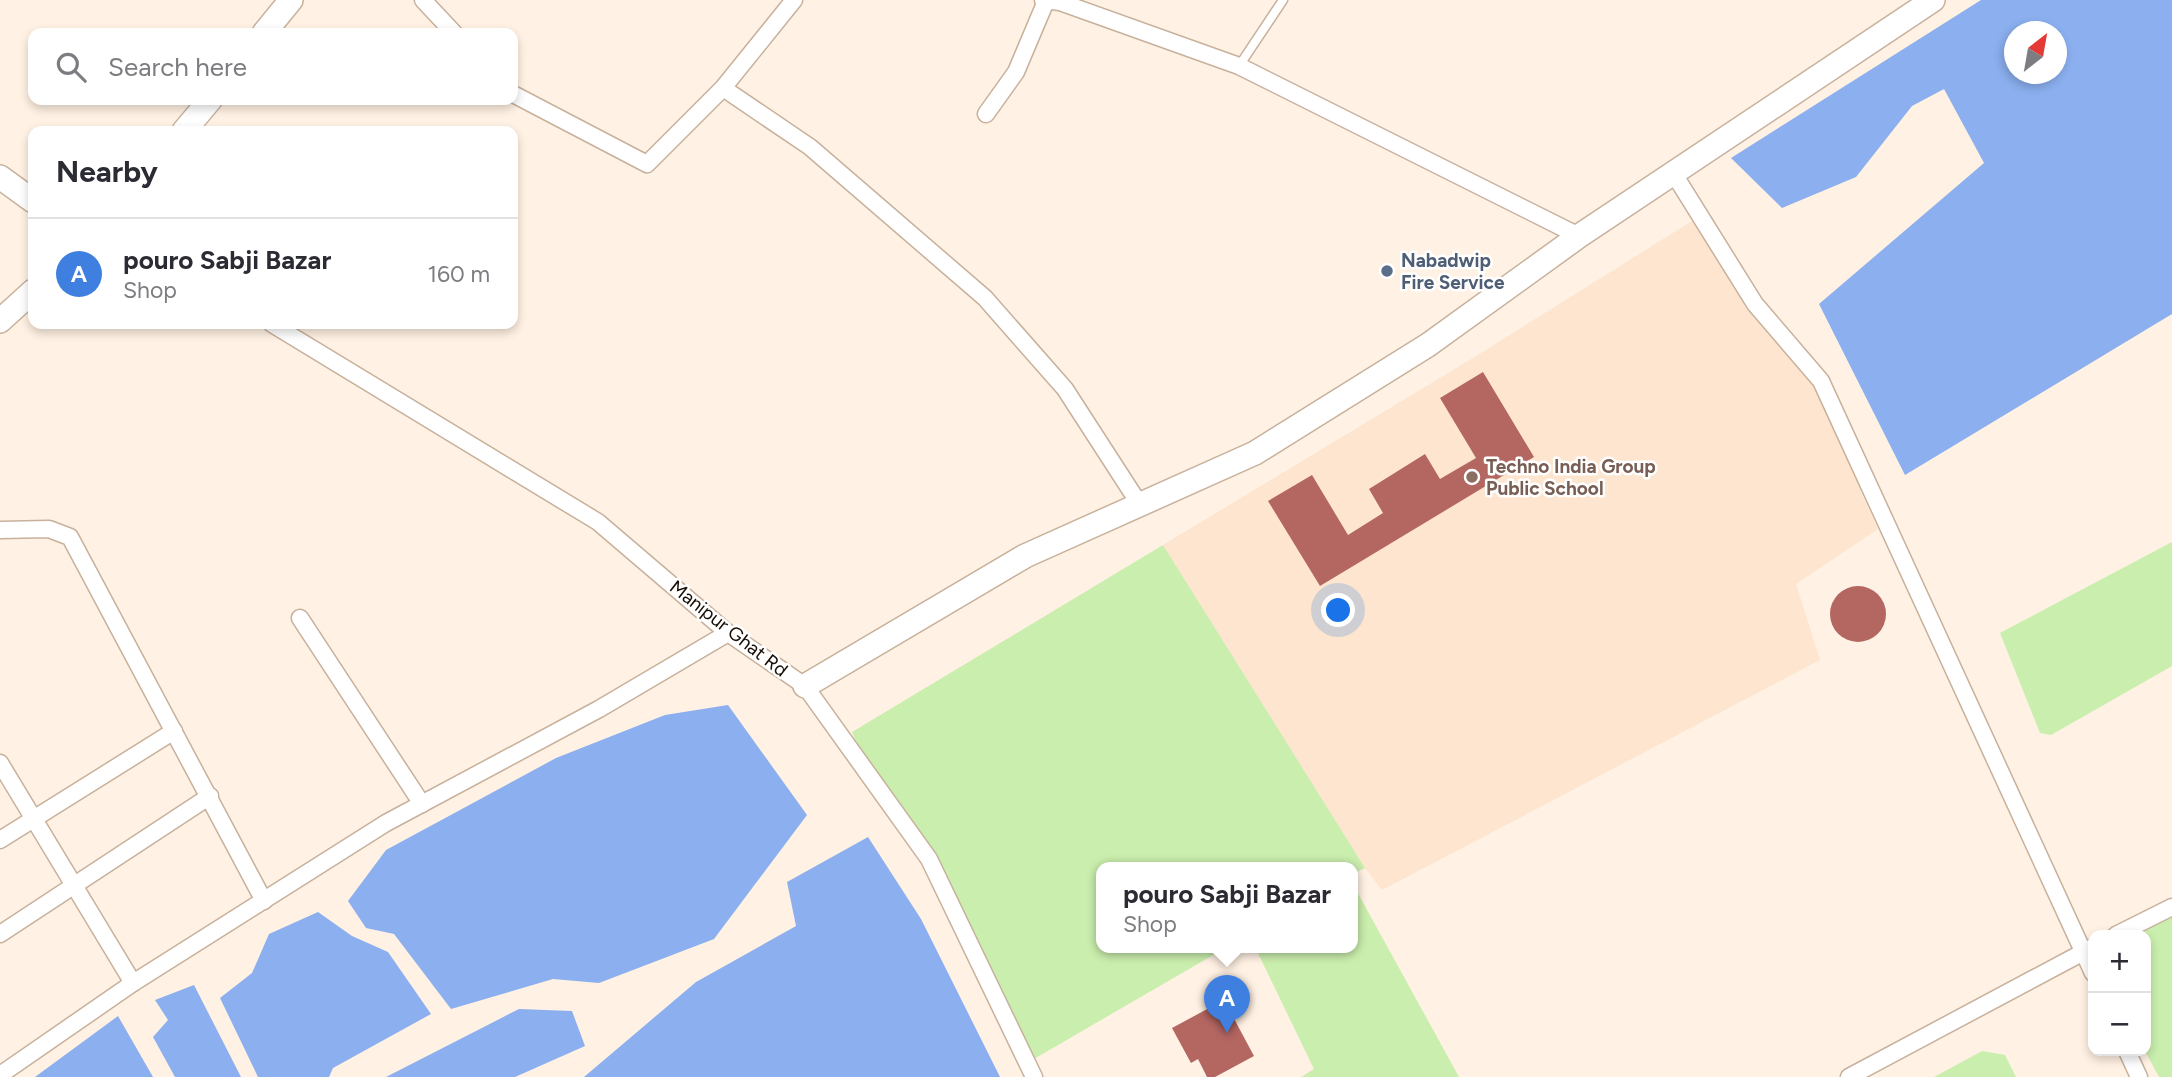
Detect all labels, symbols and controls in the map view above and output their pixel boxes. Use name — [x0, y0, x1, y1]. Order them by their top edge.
north arrow — [2004, 21, 2067, 84]
search box — [28, 28, 518, 105]
icon: search — [52, 48, 90, 86]
text: Search here — [108, 51, 247, 83]
text: Nearby — [56, 153, 158, 190]
text: pouro Sabji Bazar — [123, 244, 331, 276]
place label: Nabadwip Fire Service — [1401, 249, 1505, 294]
text: A — [71, 260, 87, 288]
text: 160 m — [427, 260, 490, 288]
marker: Nabadwip Fire Service — [1379, 263, 1395, 279]
text: Shop — [123, 276, 177, 304]
place label: Techno India Group Public School — [1486, 455, 1656, 500]
marker: Techno India Group Public School — [1464, 469, 1480, 485]
street label: Manipur Ghat Rd — [665, 575, 792, 682]
your location — [1321, 593, 1355, 627]
popup — [1096, 862, 1358, 953]
text: pouro Sabji Bazar — [1123, 878, 1331, 910]
text: Shop — [1123, 910, 1177, 938]
map controls — [2088, 930, 2151, 1056]
button: + — [2088, 930, 2151, 993]
pin: A — [1204, 975, 1250, 1033]
button: − — [2088, 993, 2151, 1056]

